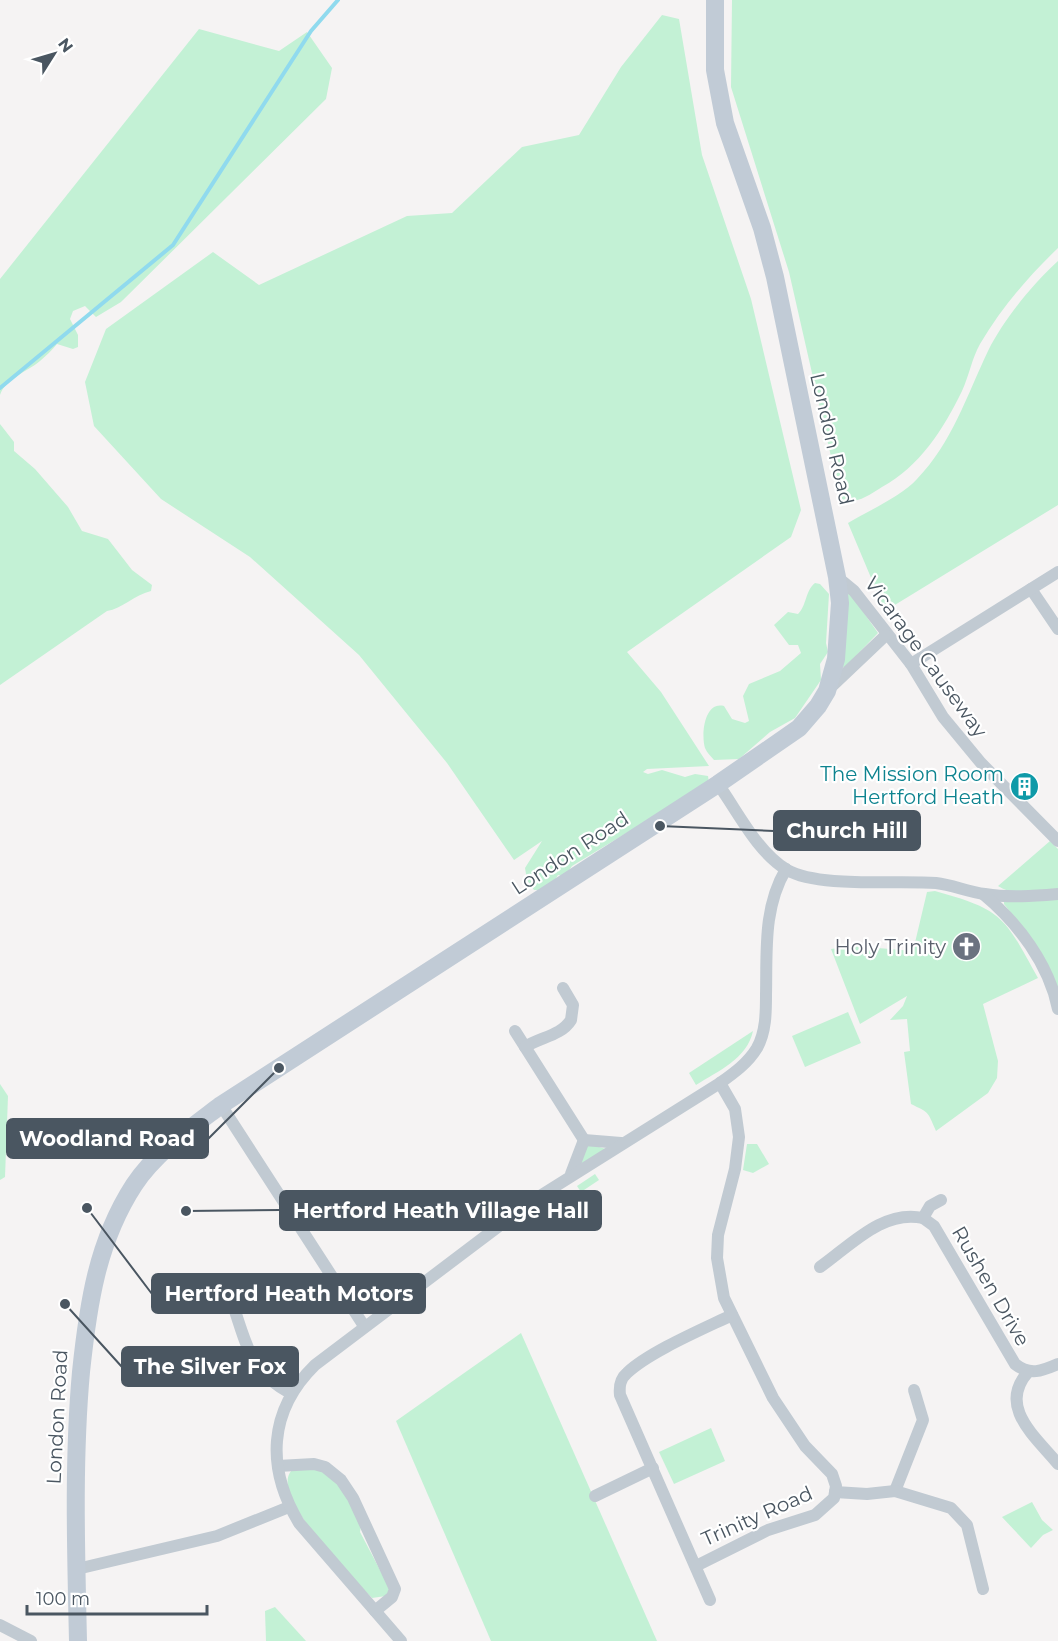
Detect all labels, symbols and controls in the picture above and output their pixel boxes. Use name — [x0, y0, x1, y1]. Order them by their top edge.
north arrow — [24, 24, 84, 84]
text: N — [54, 34, 77, 56]
street label: London Road — [805, 371, 859, 507]
street label: Vicarage Causeway — [860, 572, 992, 742]
place label: The Mission Room Hertford Heath — [820, 762, 1004, 809]
building icon: The Mission Room Hertford Heath — [1009, 770, 1041, 802]
street label: London Road — [507, 806, 633, 900]
callout: Church Hill — [774, 811, 920, 850]
text: Church Hill — [786, 818, 908, 843]
church icon: Holy Trinity — [951, 931, 983, 963]
place label: Holy Trinity — [834, 935, 946, 959]
callout: Woodland Road — [7, 1119, 208, 1158]
text: Woodland Road — [19, 1126, 195, 1151]
callout: Hertford Heath Village Hall — [280, 1191, 601, 1230]
text: Hertford Heath Village Hall — [293, 1198, 589, 1223]
street label: Rushen Drive — [947, 1222, 1035, 1350]
callout: Hertford Heath Motors — [152, 1274, 425, 1313]
text: Hertford Heath Motors — [165, 1281, 413, 1306]
callout: The Silver Fox — [122, 1347, 298, 1386]
street label: London Road — [41, 1349, 73, 1485]
text: The Silver Fox — [134, 1354, 287, 1379]
street label: Trinity Road — [698, 1481, 816, 1551]
scale bar — [27, 1578, 207, 1616]
text: 100 m — [36, 1588, 90, 1610]

